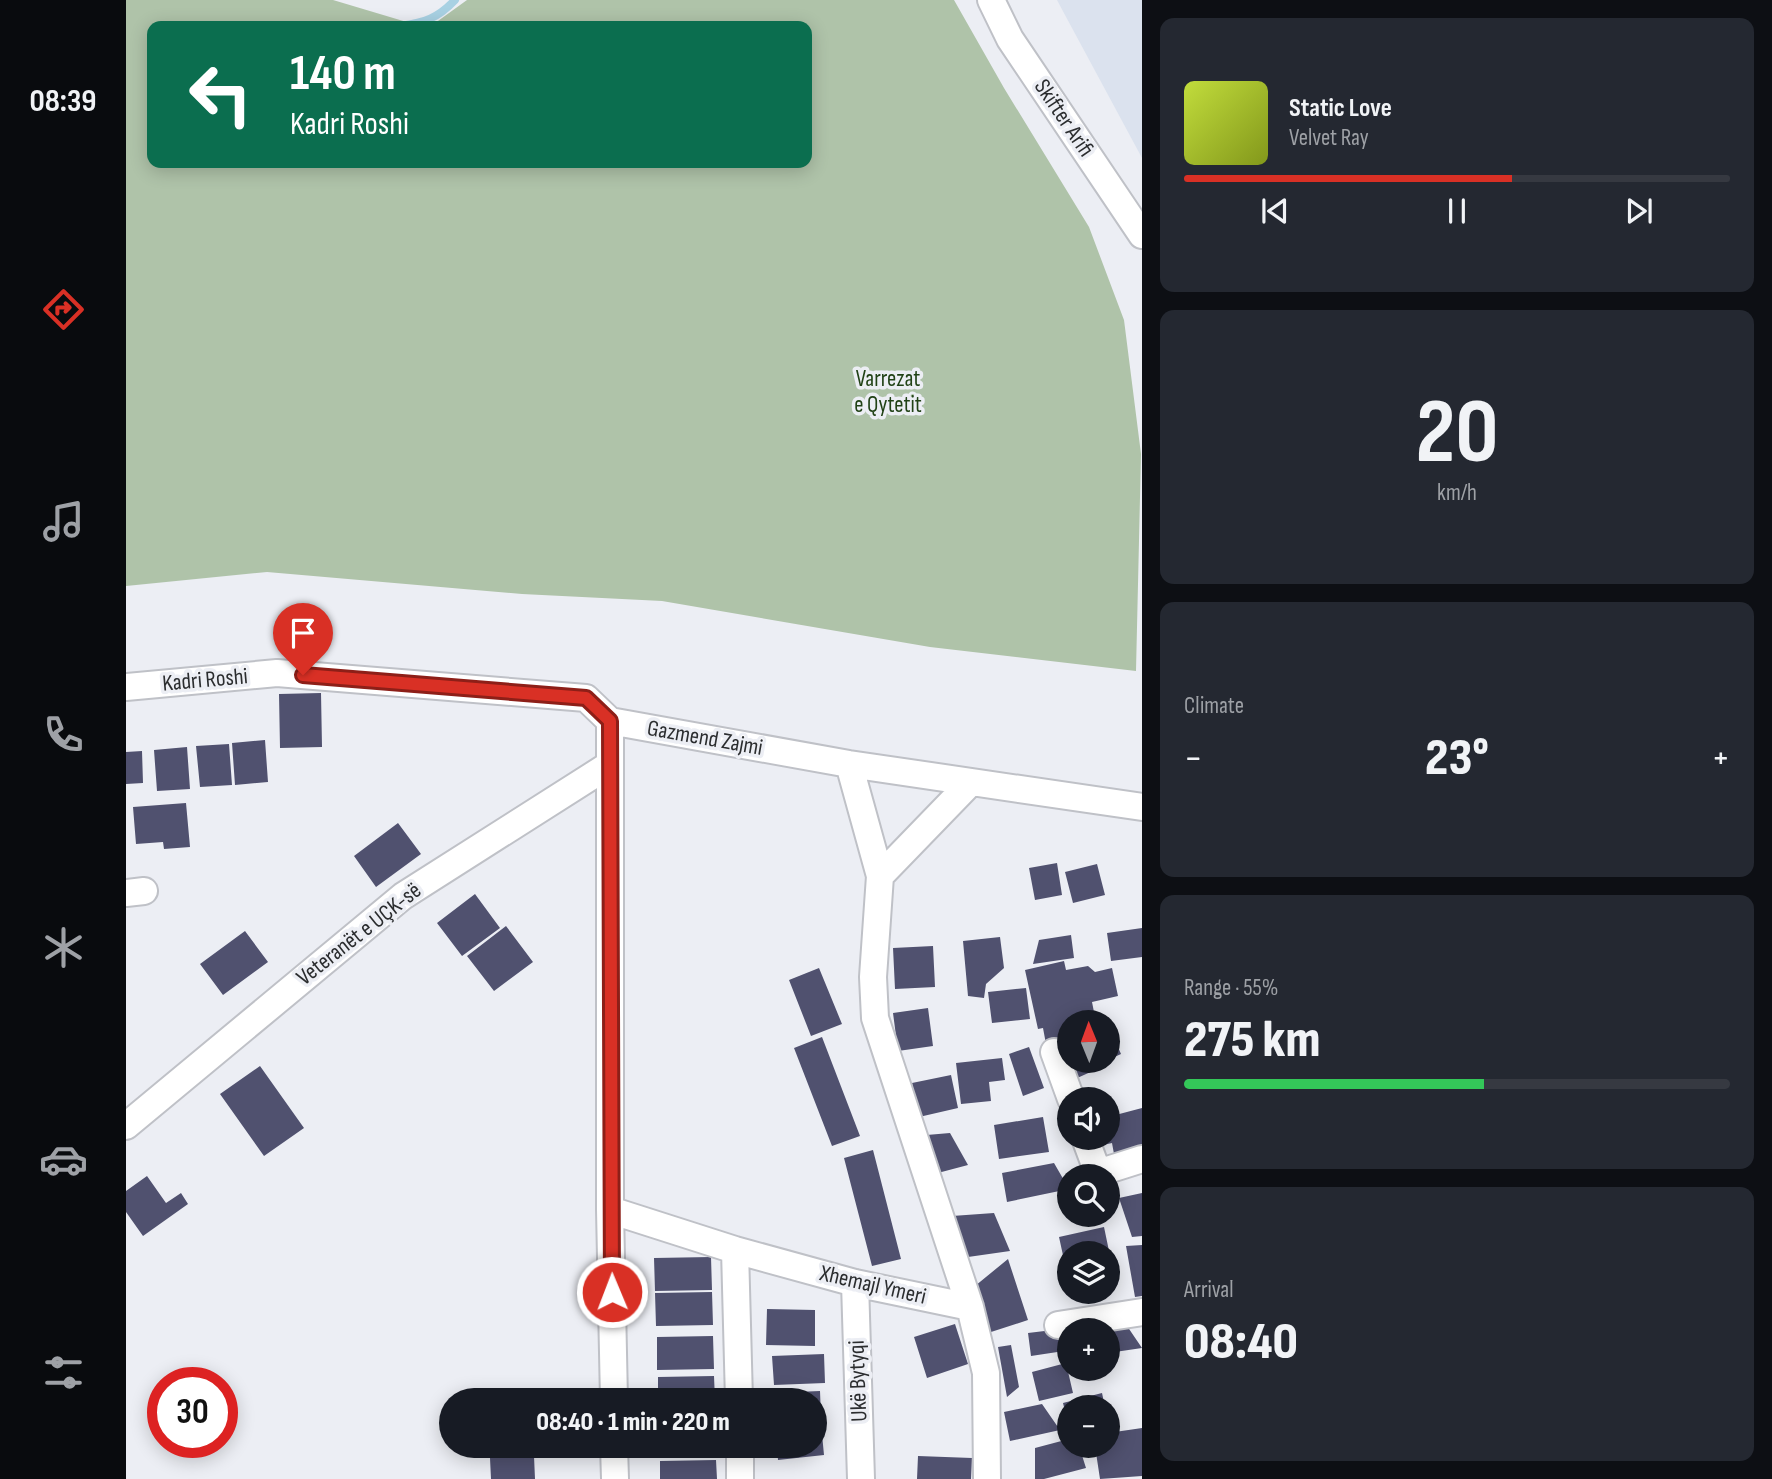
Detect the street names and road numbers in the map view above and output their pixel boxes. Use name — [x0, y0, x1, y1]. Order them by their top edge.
street label: Skifter Arifi — [1028, 74, 1100, 162]
street label: Kadri Roshi — [161, 662, 249, 698]
street label: Gazmend Zajmi — [645, 714, 765, 762]
street label: Veteranët e UÇK-së — [291, 877, 427, 991]
street label: Xhemajl Ymeri — [816, 1259, 929, 1311]
street label: Ukë Bytyqi — [843, 1340, 873, 1422]

